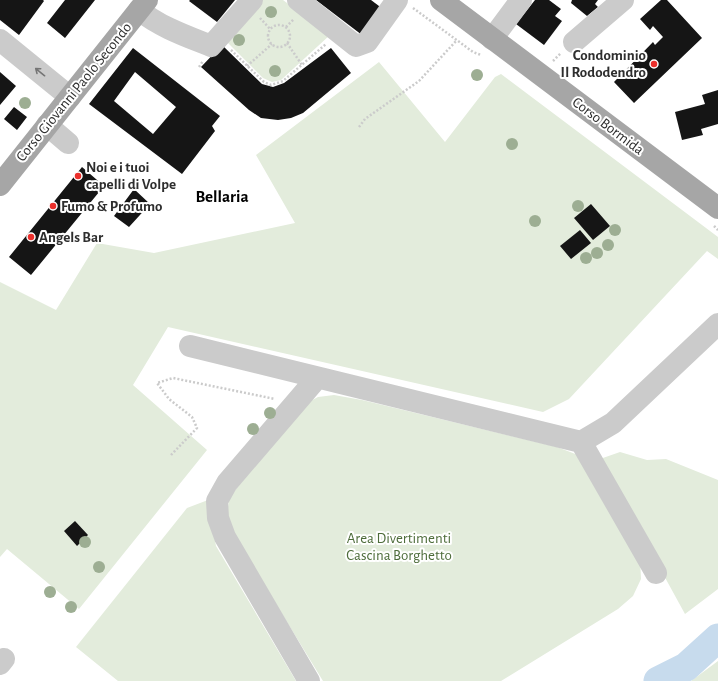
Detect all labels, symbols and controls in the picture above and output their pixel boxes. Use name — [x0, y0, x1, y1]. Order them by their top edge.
street label: Corso Giovanni Paolo Secondo — [13, 20, 135, 164]
place label: Condominio Il Rododendro — [561, 48, 646, 80]
marker: Condominio Il Rododendro — [649, 59, 659, 69]
one-way arrow — [35, 68, 45, 77]
street label: Corso Bormida — [569, 94, 647, 158]
place label: Noi e i tuoi capelli di Volpe — [86, 160, 176, 192]
marker: Noi e i tuoi capelli di Volpe — [73, 171, 83, 181]
district label: Bellaria — [195, 188, 249, 205]
place label: Fumo & Profumo — [61, 199, 162, 214]
marker: Fumo & Profumo — [48, 201, 58, 211]
place label: Angels Bar — [39, 230, 104, 245]
marker: Angels Bar — [26, 232, 36, 242]
park label: Area Divertimenti Cascina Borghetto — [346, 531, 452, 563]

